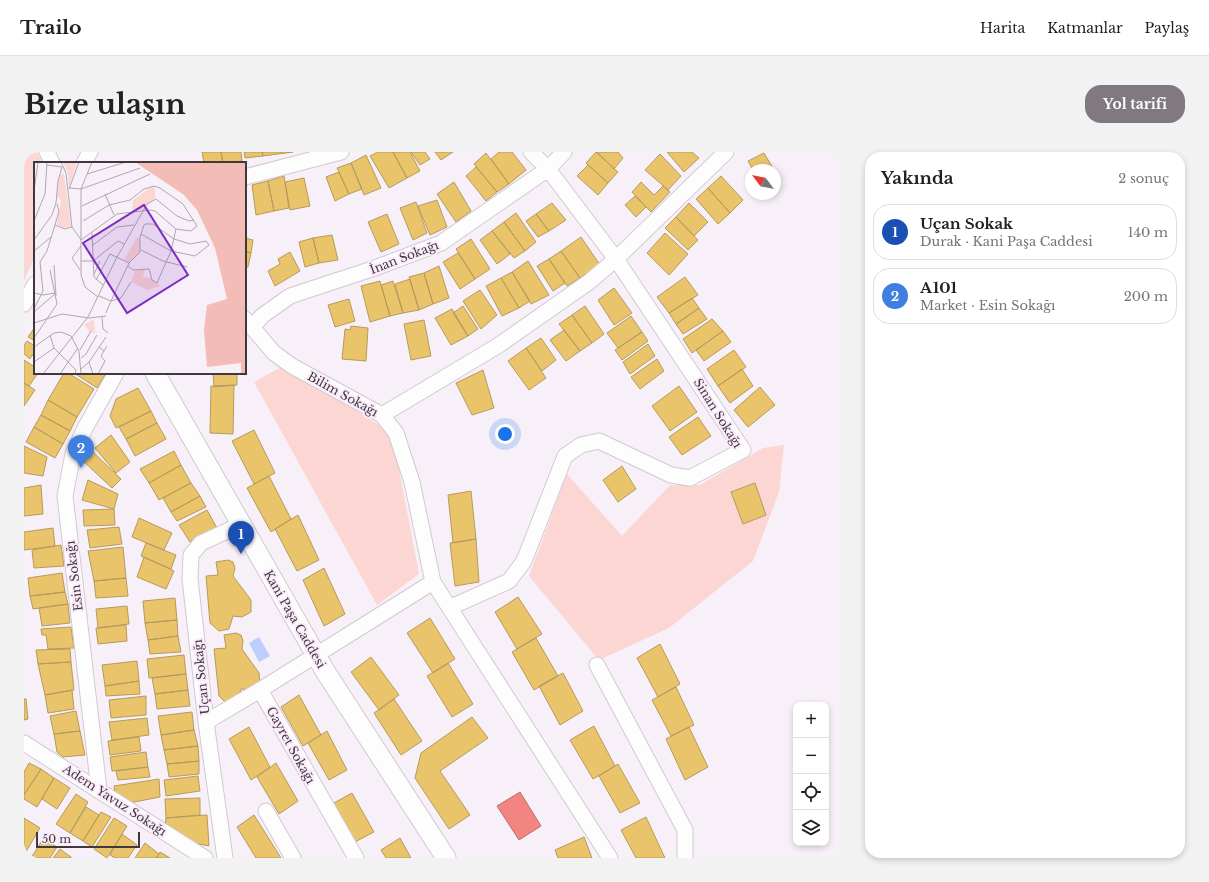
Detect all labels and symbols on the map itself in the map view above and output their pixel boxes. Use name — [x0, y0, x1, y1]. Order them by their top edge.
inset map — [34, 162, 246, 374]
north arrow — [745, 164, 781, 200]
street label: İnan Sokağı — [367, 236, 441, 277]
street label: Bilim Sokağı — [305, 368, 381, 420]
street label: Sinan Sokağı — [691, 375, 745, 451]
your location — [495, 424, 515, 444]
pin: 2 — [68, 435, 94, 468]
pin: 1 — [228, 521, 254, 554]
street label: Esin Sokağı — [62, 540, 86, 612]
street label: Kani Paşa Caddesi — [261, 567, 329, 671]
street label: Uçan Sokağı — [190, 639, 212, 715]
street label: Gayret Sokağı — [264, 704, 318, 786]
street label: Adem Yavuz Sokağı — [60, 760, 170, 839]
scale bar — [36, 830, 140, 849]

